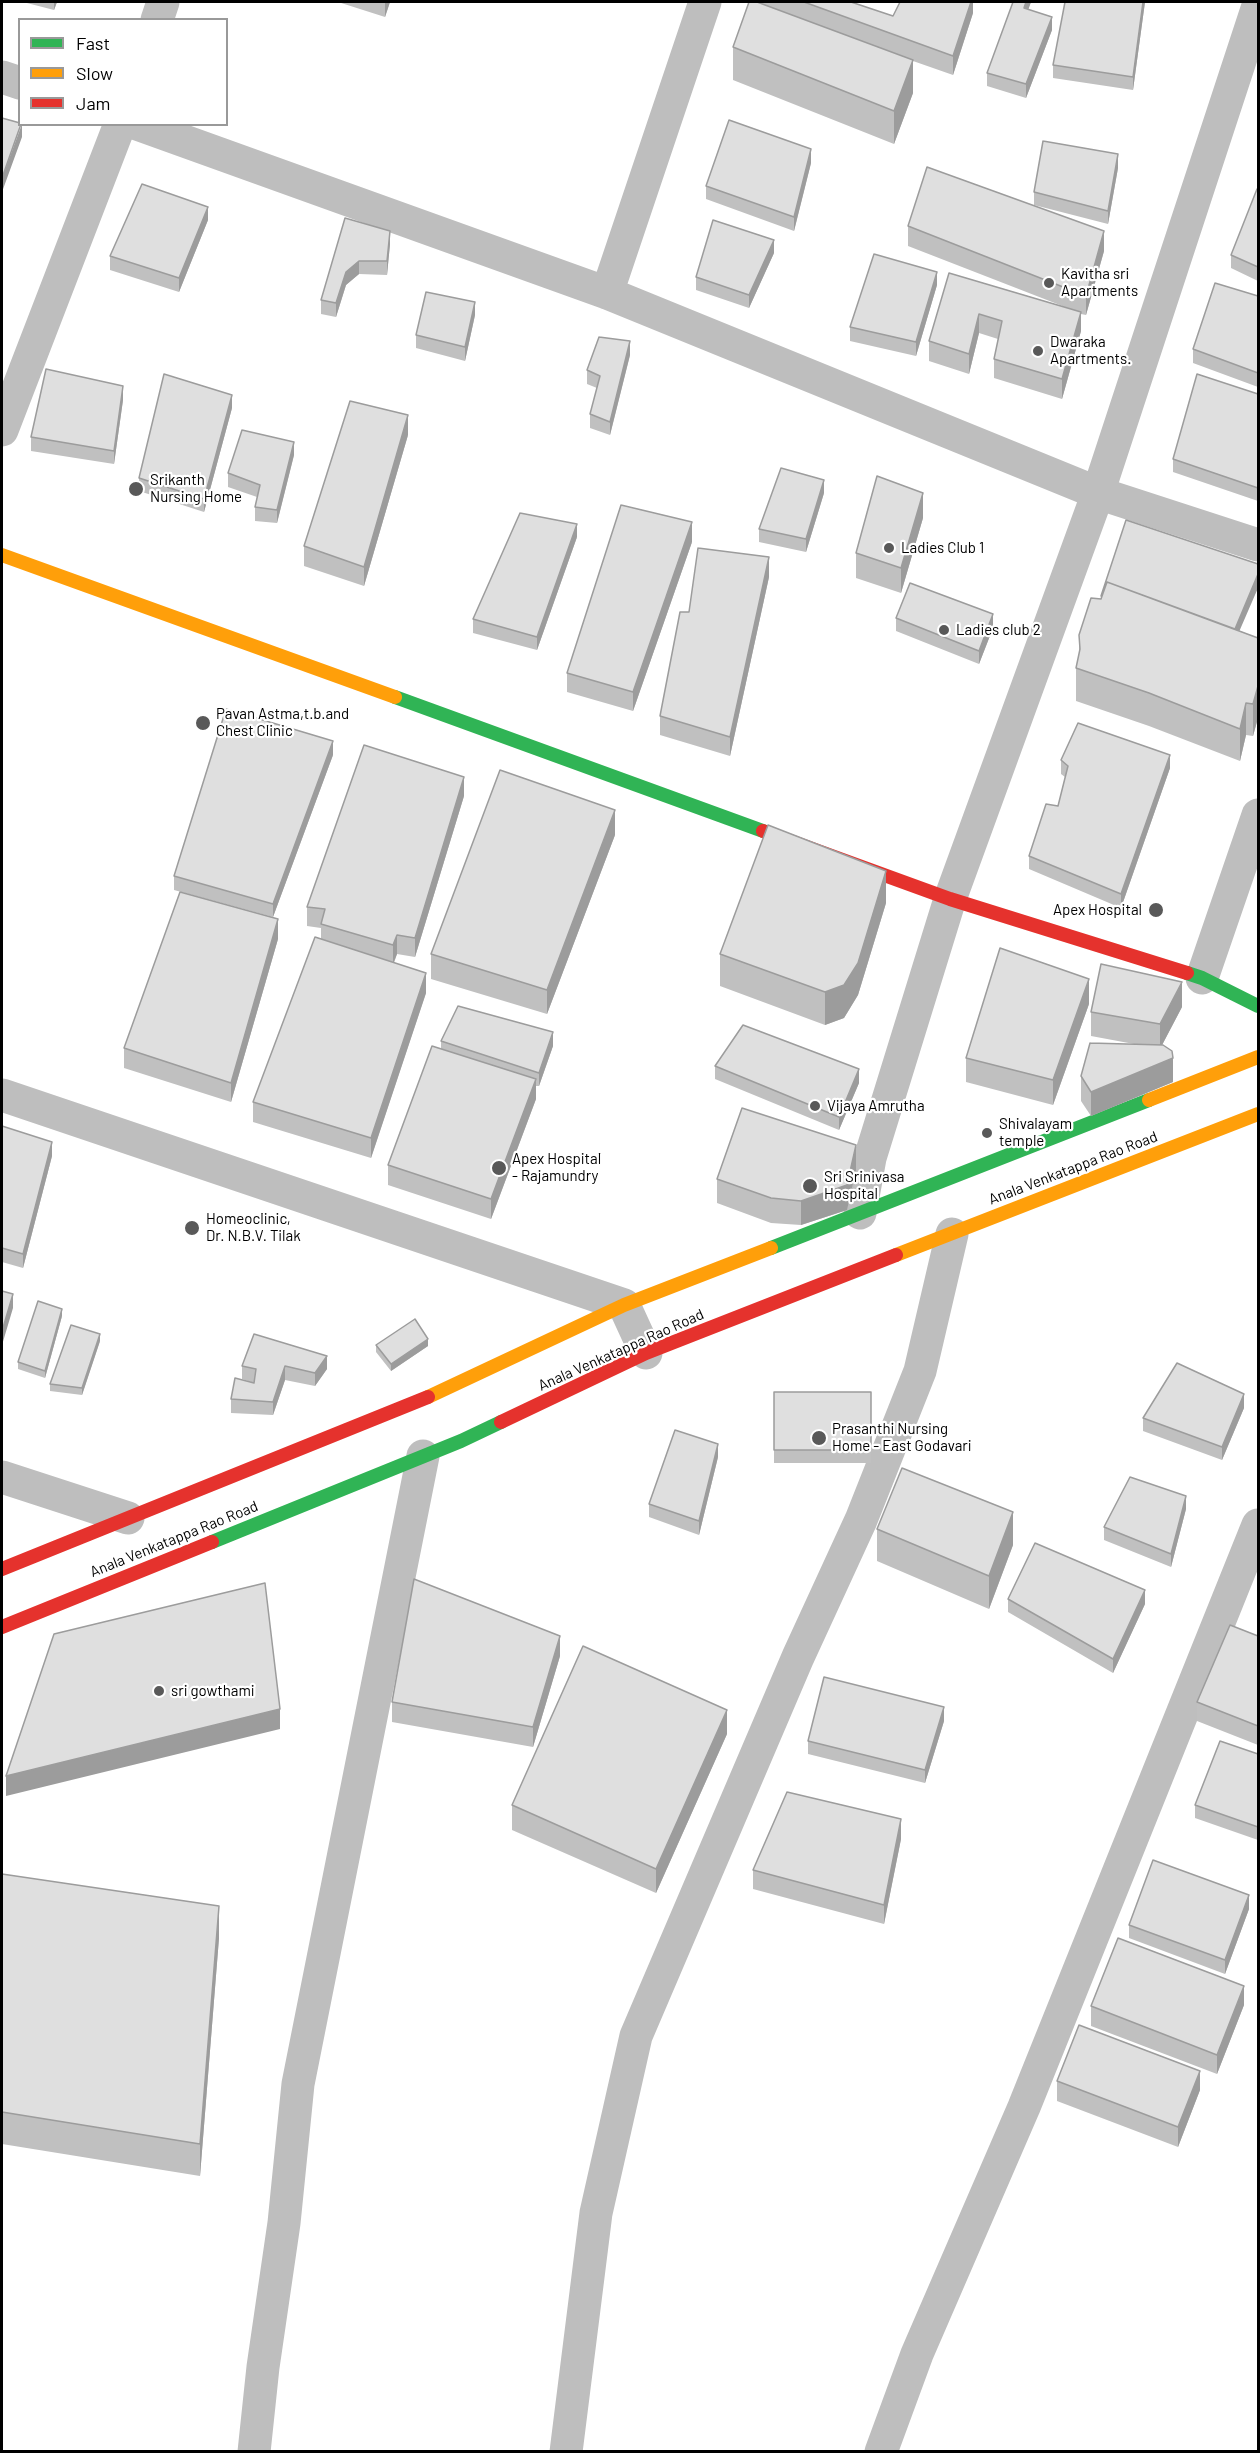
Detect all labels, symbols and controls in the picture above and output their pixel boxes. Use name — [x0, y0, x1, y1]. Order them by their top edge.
legend — [18, 18, 228, 126]
text: Fast — [76, 32, 110, 54]
text: Slow — [76, 62, 113, 84]
text: Jam — [76, 92, 110, 114]
place label: Kavitha sri Apartments — [1061, 265, 1138, 300]
marker: Kavitha sri Apartments — [1042, 276, 1056, 290]
place label: Dwaraka Apartments. — [1050, 333, 1131, 368]
marker: Dwaraka Apartments. — [1031, 344, 1045, 358]
place label: Srikanth Nursing Home — [150, 471, 242, 506]
marker: Srikanth Nursing Home — [127, 480, 145, 498]
place label: Ladies Club 1 — [901, 539, 984, 557]
marker: Ladies Club 1 — [882, 541, 896, 555]
place label: Ladies club 2 — [956, 621, 1041, 639]
marker: Ladies club 2 — [937, 623, 951, 637]
place label: Pavan Astma,t.b.and Chest Clinic — [216, 705, 349, 740]
marker: Pavan Astma,t.b.and Chest Clinic — [194, 714, 212, 732]
place label: Apex Hospital — [1053, 901, 1142, 919]
marker: Apex Hospital — [1147, 901, 1165, 919]
place label: Vijaya Amrutha — [827, 1097, 925, 1115]
marker: Vijaya Amrutha — [808, 1099, 822, 1113]
place label: Shivalayam temple — [999, 1115, 1072, 1150]
marker: Shivalayam temple — [980, 1126, 994, 1140]
street label: Anala Venkatappa Rao Road — [986, 1127, 1160, 1209]
place label: Apex Hospital - Rajamundry — [512, 1150, 601, 1185]
marker: Apex Hospital - Rajamundry — [490, 1159, 508, 1177]
place label: Sri Srinivasa Hospital — [824, 1168, 905, 1203]
marker: Sri Srinivasa Hospital — [801, 1177, 819, 1195]
place label: Homeoclinic, Dr. N.B.V. Tilak — [206, 1210, 301, 1245]
marker: Homeoclinic, Dr. N.B.V. Tilak — [183, 1219, 201, 1237]
street label: Anala Venkatappa Rao Road — [535, 1305, 707, 1395]
place label: Prasanthi Nursing Home - East Godavari — [832, 1420, 972, 1455]
marker: Prasanthi Nursing Home - East Godavari — [810, 1429, 828, 1447]
street label: Anala Venkatappa Rao Road — [87, 1497, 261, 1581]
place label: sri gowthami — [171, 1682, 255, 1700]
marker: sri gowthami — [152, 1684, 166, 1698]

